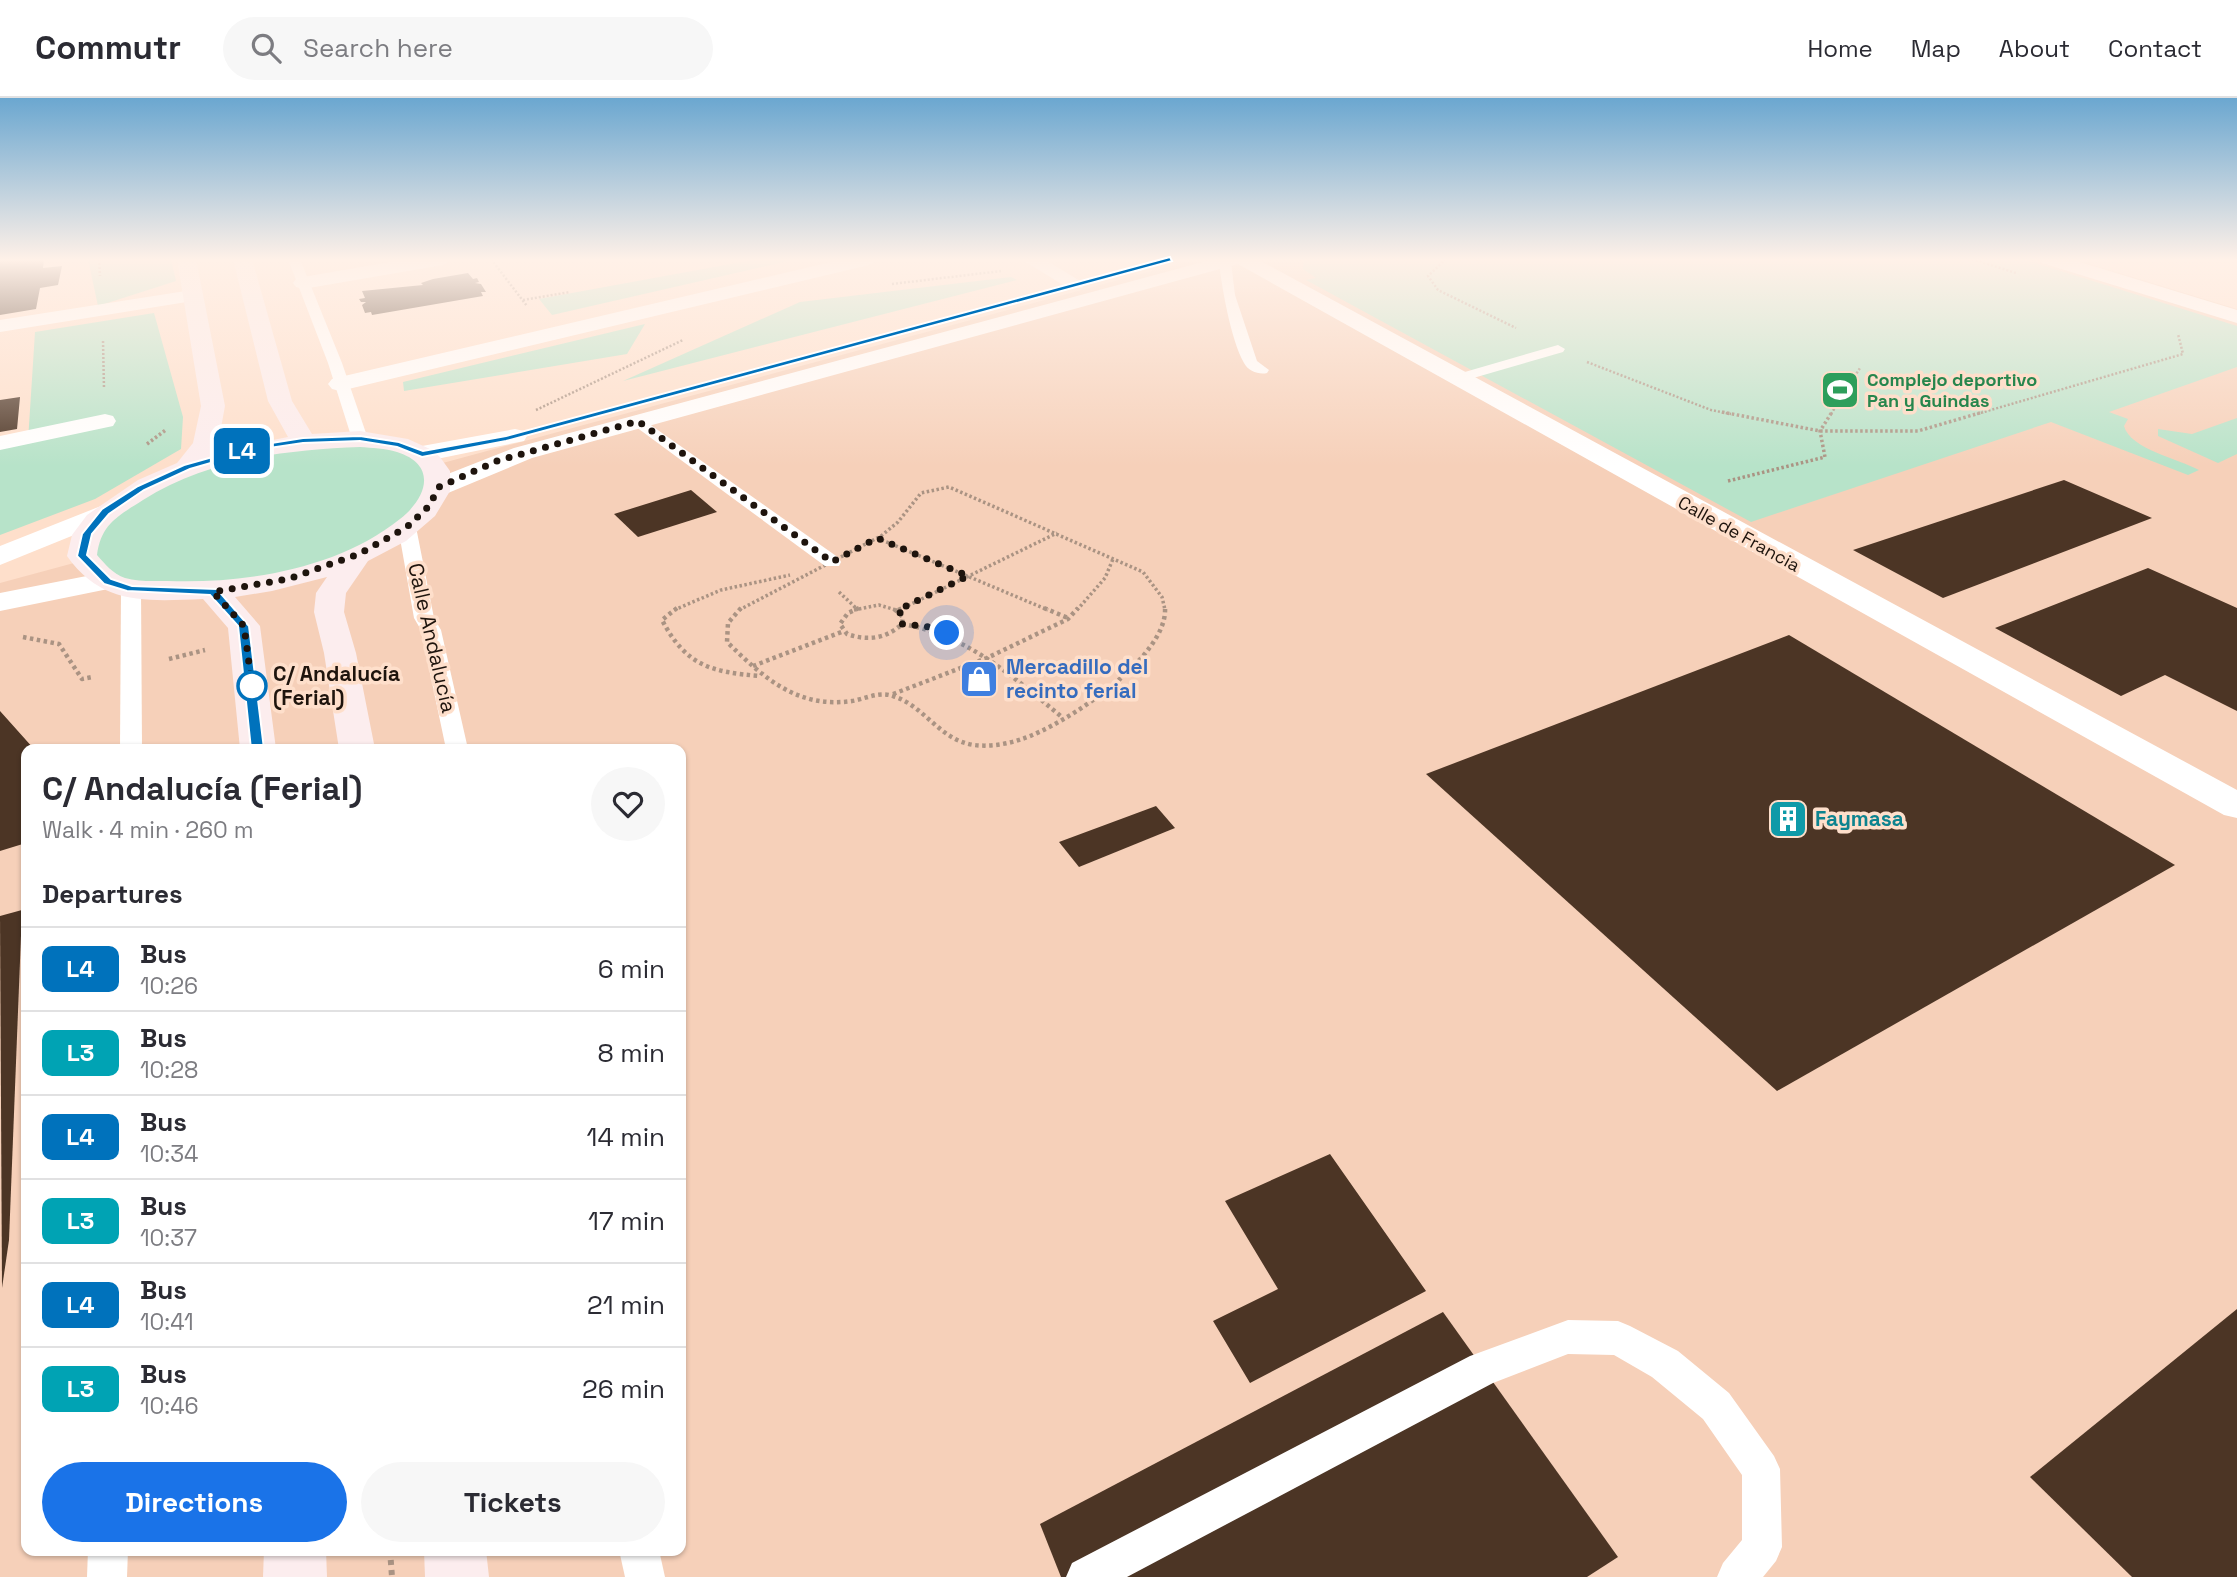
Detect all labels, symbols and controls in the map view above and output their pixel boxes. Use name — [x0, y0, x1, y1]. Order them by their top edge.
search box — [223, 17, 713, 80]
text: Commutr — [35, 27, 181, 69]
icon: search — [247, 29, 285, 67]
text: Search here — [303, 31, 453, 65]
text: Home — [1807, 33, 1873, 64]
text: Map — [1911, 33, 1961, 64]
text: About — [1999, 33, 2070, 64]
text: Contact — [2108, 33, 2202, 64]
place label: Complejo deportivo Pan y Guindas — [1867, 368, 2037, 412]
sports icon: Complejo deportivo Pan y Guindas — [1819, 369, 1861, 411]
line badge: L4 — [210, 428, 274, 474]
text: L4 — [228, 435, 256, 466]
street label: Calle de Francia — [1674, 491, 1804, 577]
street label: Calle Andalucía — [402, 560, 463, 715]
your location — [929, 615, 964, 650]
place label: Mercadillo del recinto ferial — [1006, 653, 1148, 704]
shop icon: Mercadillo del recinto ferial — [958, 658, 1000, 700]
place label: C/ Andalucía (Ferial) — [273, 660, 400, 711]
marker: C/ Andalucía (Ferial) — [237, 671, 267, 701]
button: heart — [591, 767, 665, 841]
text: C/ Andalucía (Ferial) — [42, 768, 362, 810]
building icon: Faymasa — [1767, 798, 1809, 840]
place label: Faymasa — [1815, 805, 1904, 832]
text: Walk · 4 min · 260 m — [42, 815, 254, 845]
text: Departures — [42, 877, 183, 911]
text: Bus — [140, 937, 187, 971]
text: 6 min — [598, 952, 665, 986]
text: L4 — [66, 953, 95, 984]
text: 10:26 — [140, 971, 198, 1001]
text: Bus — [140, 1021, 187, 1055]
text: 8 min — [597, 1036, 665, 1070]
text: L3 — [67, 1037, 94, 1068]
text: 10:28 — [140, 1055, 198, 1085]
text: Bus — [140, 1105, 187, 1139]
text: 14 min — [587, 1120, 665, 1154]
text: L4 — [66, 1121, 95, 1152]
text: 10:34 — [140, 1139, 198, 1169]
text: Bus — [140, 1189, 187, 1223]
text: 17 min — [588, 1204, 665, 1238]
text: L3 — [67, 1205, 94, 1236]
text: 10:37 — [140, 1223, 197, 1253]
text: Bus — [140, 1273, 187, 1307]
text: 21 min — [587, 1288, 665, 1322]
text: L4 — [66, 1289, 95, 1320]
text: 10:41 — [140, 1307, 194, 1337]
text: Bus — [140, 1357, 187, 1391]
text: 26 min — [582, 1372, 665, 1406]
text: L3 — [67, 1373, 94, 1404]
text: 10:46 — [140, 1391, 199, 1421]
button: Directions — [42, 1462, 347, 1542]
button: Tickets — [361, 1462, 665, 1542]

